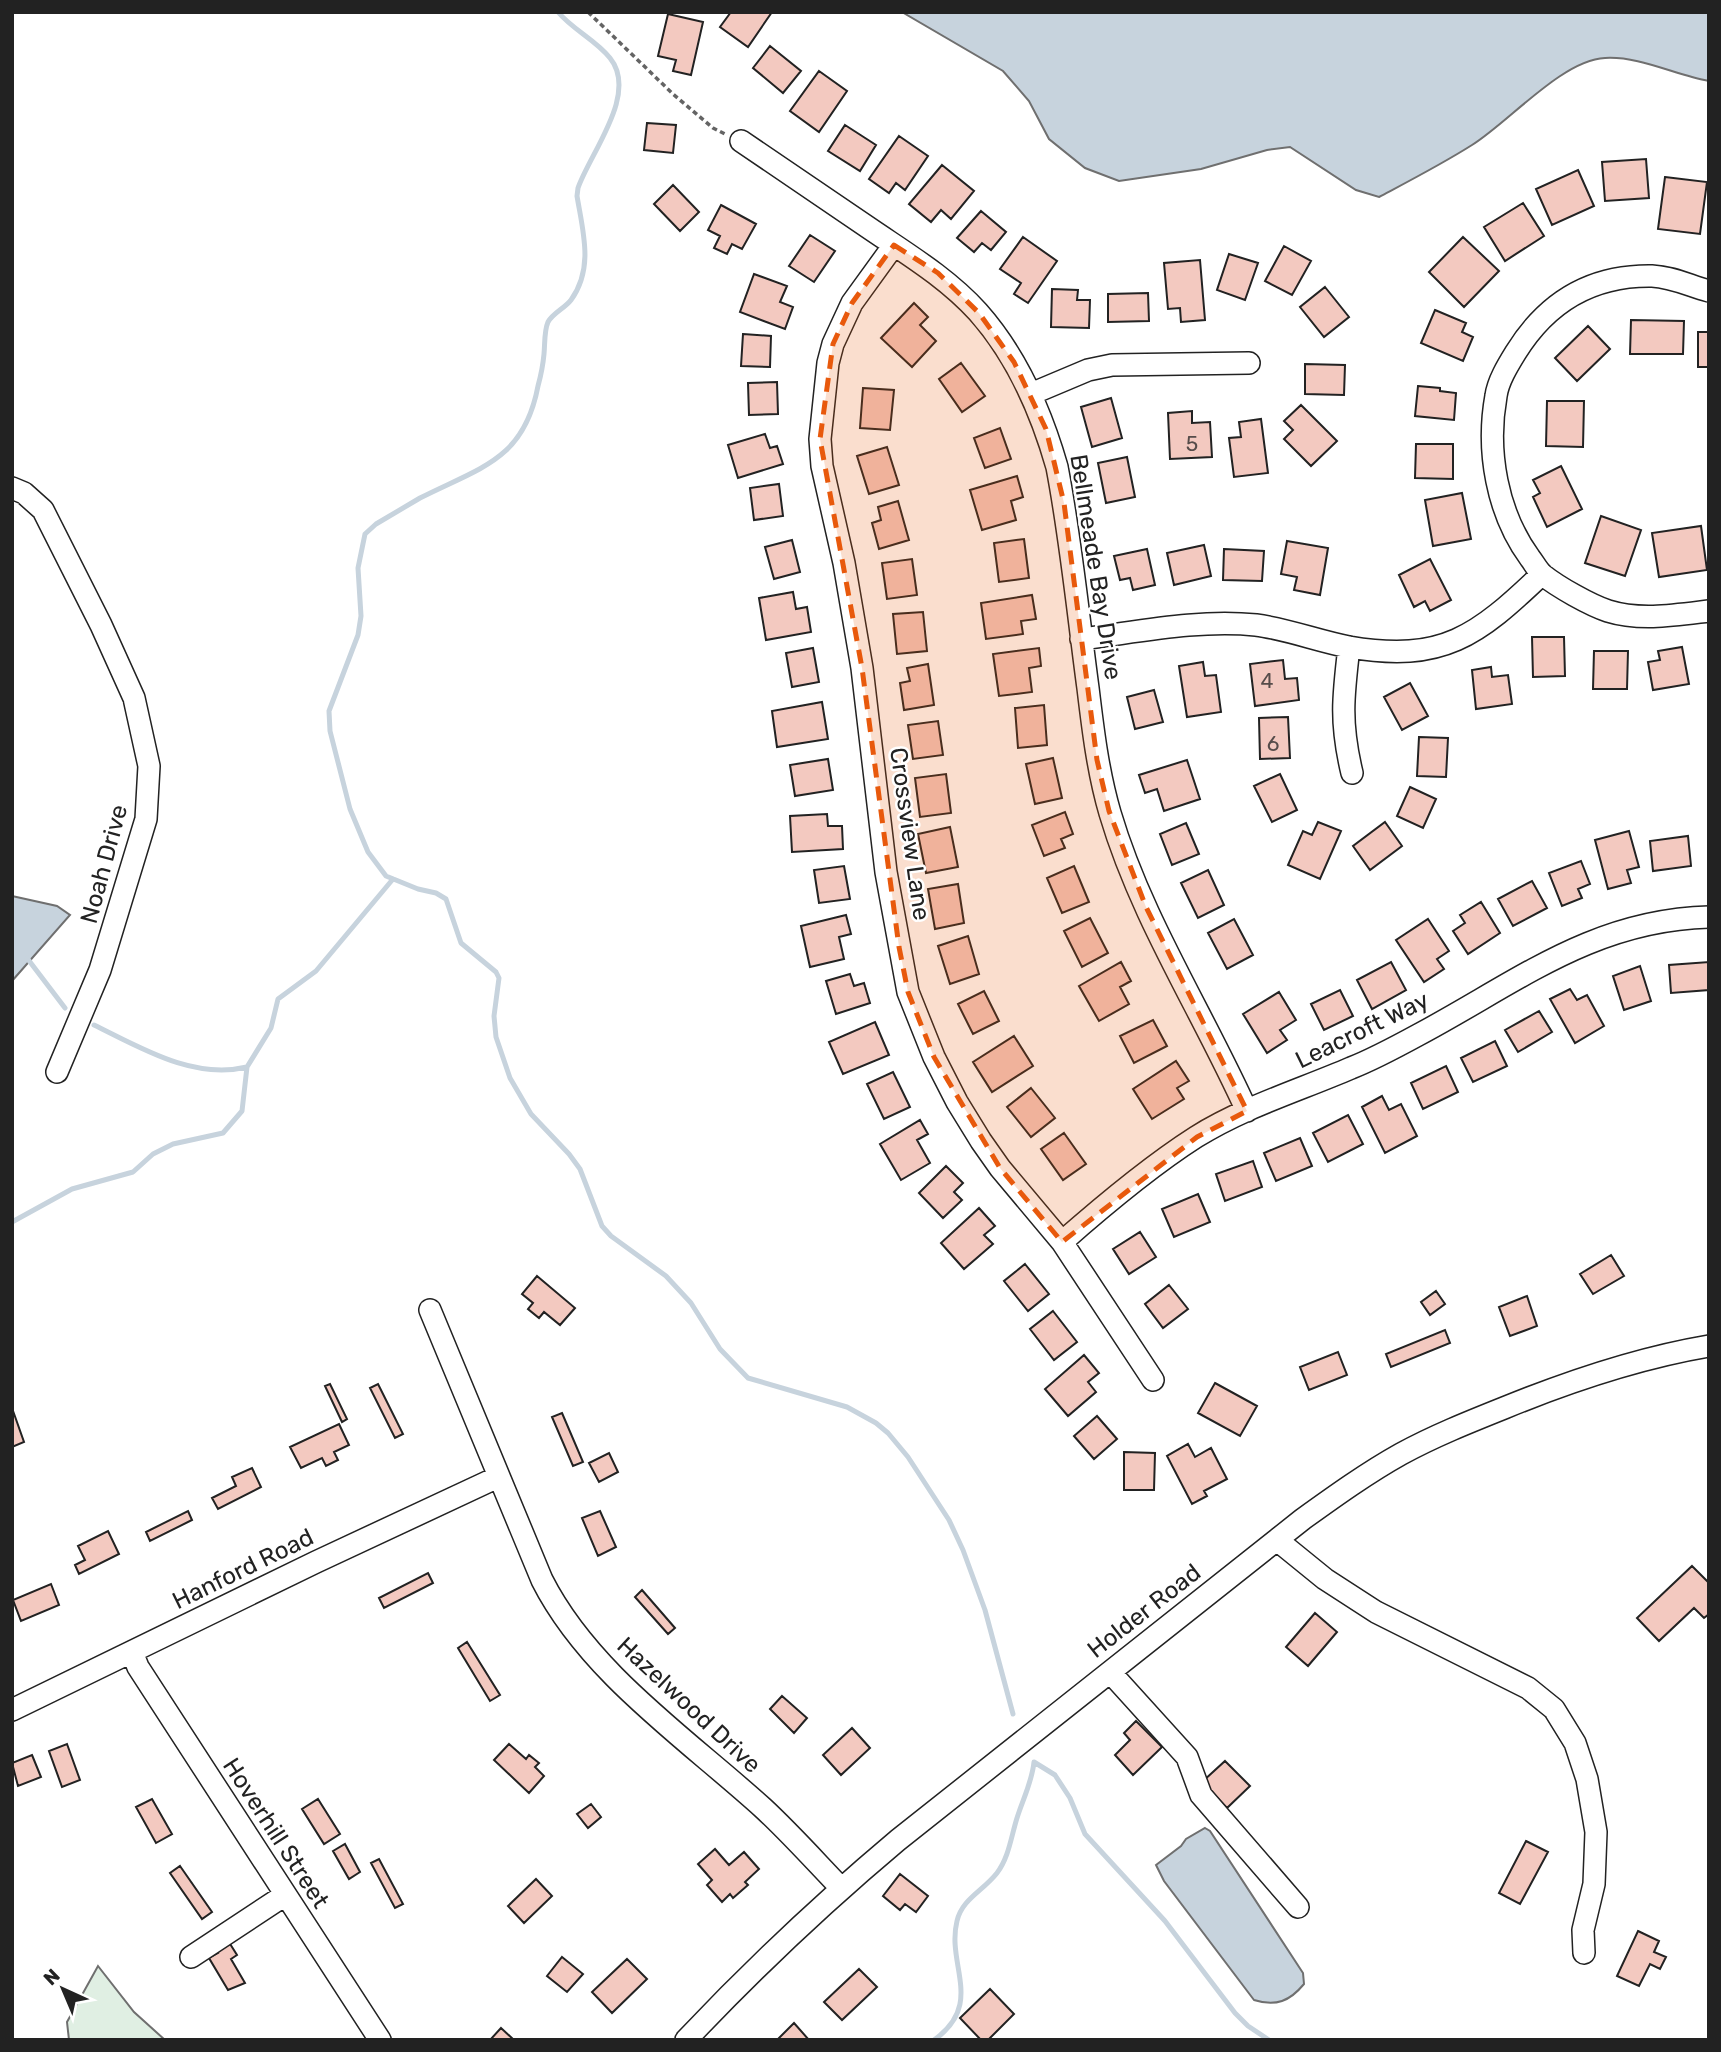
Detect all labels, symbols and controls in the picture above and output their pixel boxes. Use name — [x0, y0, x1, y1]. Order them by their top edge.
house number: 5 — [1186, 431, 1198, 456]
street label: Bellmeade Bay Drive — [1064, 452, 1128, 682]
house number: 4 — [1260, 668, 1274, 693]
house number: 6 — [1267, 731, 1279, 756]
street label: Crossview Lane — [884, 746, 936, 922]
street label: Noah Drive — [75, 801, 133, 927]
street label: Leacroft Way — [1291, 986, 1433, 1074]
street label: Hanford Road — [168, 1523, 318, 1615]
street label: Holder Road — [1082, 1558, 1206, 1664]
street label: Hazelwood Drive — [611, 1631, 767, 1779]
street label: Hoverhill Street — [217, 1753, 335, 1913]
north arrow — [28, 1954, 98, 2024]
text: N — [39, 1964, 64, 1990]

